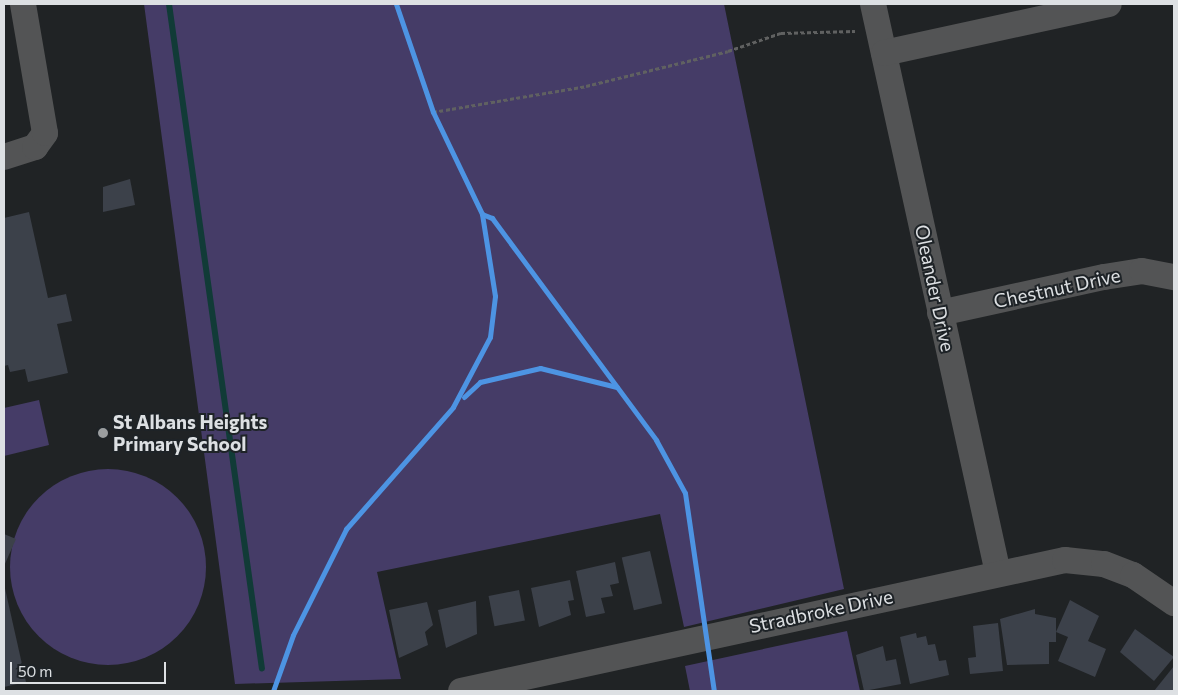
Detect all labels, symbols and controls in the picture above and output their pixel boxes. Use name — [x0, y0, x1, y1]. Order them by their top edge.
street label: Oleander Drive — [910, 222, 960, 354]
street label: Chestnut Drive — [991, 263, 1123, 313]
place label: St Albans Heights Primary School — [113, 411, 267, 455]
marker: St Albans Heights Primary School — [97, 427, 109, 439]
street label: Stradbroke Drive — [747, 585, 895, 637]
scale bar — [12, 652, 169, 684]
text: 50 m — [18, 662, 52, 680]

